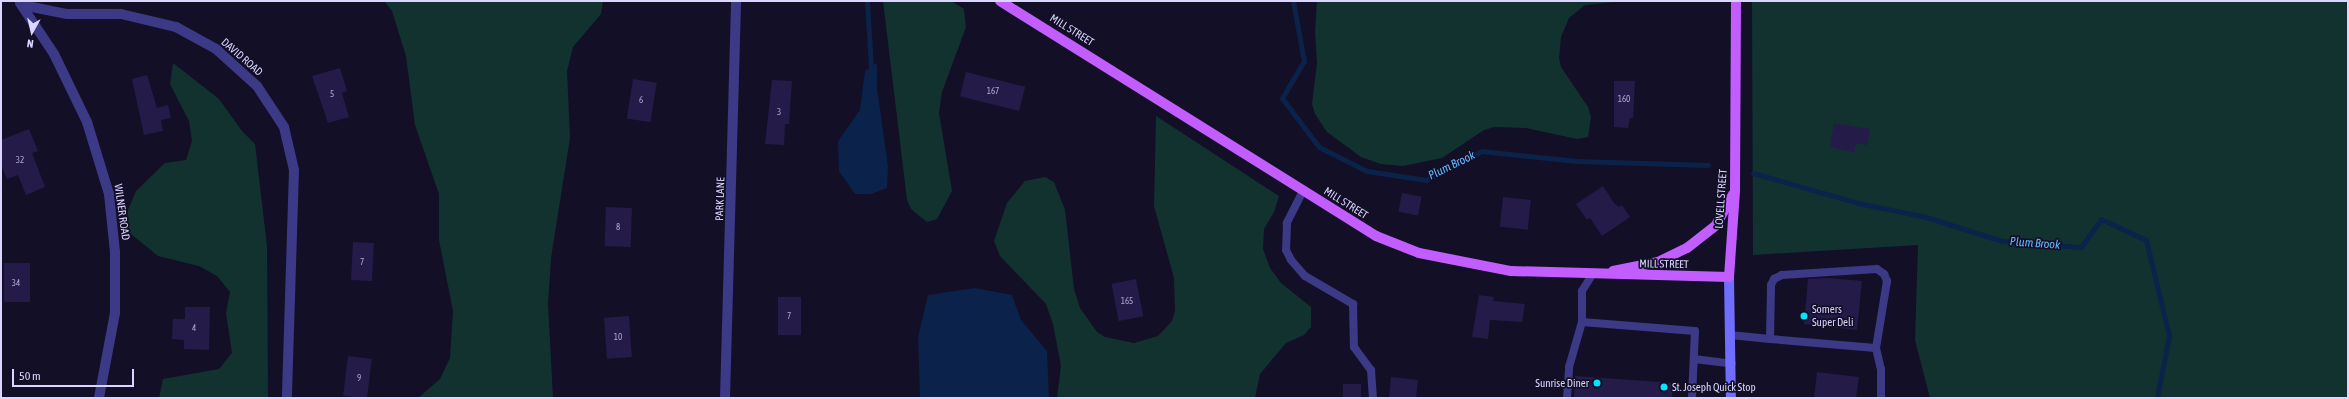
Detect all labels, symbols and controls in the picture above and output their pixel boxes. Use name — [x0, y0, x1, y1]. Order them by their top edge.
street label: MILL STREET — [1048, 11, 1096, 49]
north arrow — [12, 12, 52, 52]
street label: DAVID ROAD — [219, 35, 265, 79]
text: N — [26, 37, 34, 50]
house number: 167 — [987, 86, 999, 96]
house number: 5 — [330, 89, 334, 99]
house number: 160 — [1618, 94, 1630, 104]
house number: 6 — [639, 95, 643, 105]
house number: 3 — [777, 107, 781, 117]
water label: Plum Brook — [1426, 148, 1478, 184]
house number: 32 — [16, 155, 24, 165]
street label: LOVELL STREET — [1712, 169, 1730, 229]
street label: PARK LANE — [713, 177, 727, 221]
street label: WILNER ROAD — [112, 183, 132, 241]
street label: MILL STREET — [1322, 184, 1370, 222]
house number: 8 — [616, 222, 620, 232]
water label: Plum Brook — [2009, 235, 2061, 253]
house number: 7 — [360, 257, 364, 267]
street label: MILL STREET — [1639, 257, 1689, 271]
house number: 34 — [12, 278, 20, 288]
house number: 165 — [1121, 296, 1133, 306]
place label: Somers Super Deli — [1812, 303, 1853, 329]
house number: 7 — [787, 311, 791, 321]
marker: Somers Super Deli — [1799, 311, 1809, 321]
house number: 4 — [192, 323, 196, 333]
house number: 10 — [614, 332, 622, 342]
scale bar — [14, 361, 136, 387]
text: 50 m — [19, 369, 41, 383]
house number: 9 — [357, 373, 361, 383]
place label: Sunrise Diner — [1535, 376, 1589, 390]
marker: Sunrise Diner — [1592, 378, 1602, 388]
place label: St. Joseph Quick Stop — [1672, 380, 1756, 394]
marker: St. Joseph Quick Stop — [1659, 382, 1669, 392]

